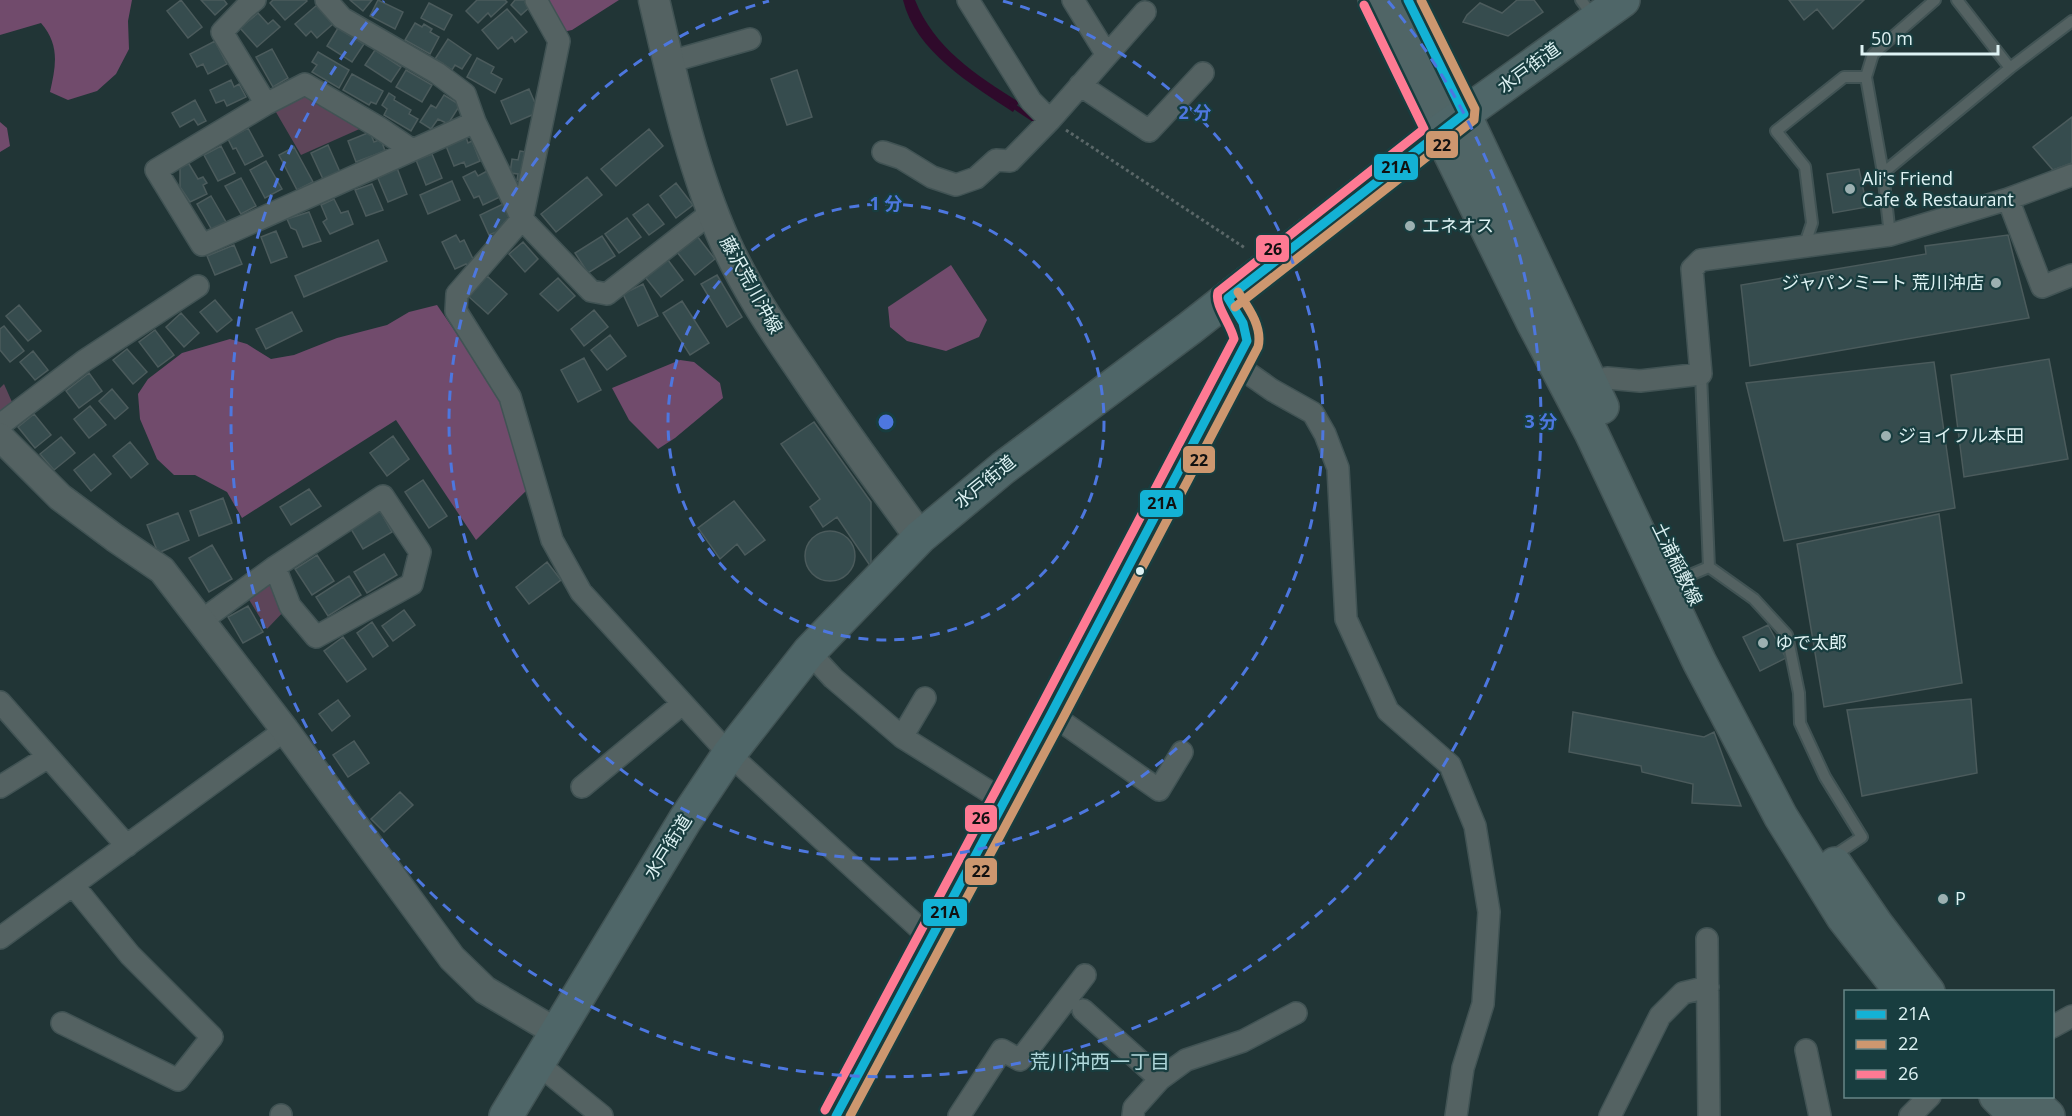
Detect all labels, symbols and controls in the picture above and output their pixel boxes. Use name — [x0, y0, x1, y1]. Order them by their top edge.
scale bar — [1862, 18, 1998, 56]
text: 50 m — [1871, 26, 1913, 50]
street label: 水戸街道 — [1492, 36, 1565, 98]
text: 2 分 — [1179, 100, 1211, 124]
line badge: 22 — [1425, 130, 1459, 159]
text: 22 — [1433, 134, 1451, 156]
line badge: 21A — [1373, 153, 1419, 181]
text: 21A — [1381, 156, 1412, 178]
place label: Ali's Friend Cafe & Restaurant — [1862, 166, 2014, 211]
marker: Ali's Friend Cafe & Restaurant — [1843, 182, 1857, 196]
text: 1 分 — [870, 191, 902, 215]
place label: エネオス — [1422, 213, 1494, 237]
marker: エネオス — [1403, 219, 1417, 233]
street label: 藤沢荒川沖線 — [715, 231, 789, 338]
line badge: 26 — [1255, 234, 1290, 263]
text: 26 — [1264, 238, 1282, 260]
place label: ジャパンミート 荒川沖店 — [1781, 270, 1984, 294]
marker: ジャパンミート 荒川沖店 — [1989, 276, 2003, 290]
text: 3 分 — [1525, 409, 1557, 433]
centre of rings — [876, 412, 896, 432]
place label: ジョイフル本田 — [1898, 423, 2024, 447]
marker: ジョイフル本田 — [1879, 429, 1893, 443]
line badge: 22 — [1182, 445, 1216, 474]
street label: 水戸街道 — [949, 449, 1020, 513]
text: 22 — [1190, 449, 1208, 471]
line badge: 21A — [1139, 489, 1184, 518]
text: 21A — [1147, 492, 1178, 514]
street label: 土浦稲敷線 — [1647, 518, 1708, 609]
unlabelled marker — [1134, 565, 1146, 577]
place label: ゆで太郎 — [1775, 630, 1847, 654]
marker: ゆで太郎 — [1756, 636, 1770, 650]
line badge: 26 — [964, 804, 998, 833]
text: 26 — [972, 807, 990, 829]
street label: 水戸街道 — [638, 810, 696, 883]
line badge: 22 — [964, 857, 998, 886]
text: 22 — [972, 860, 990, 882]
place label: P — [1955, 886, 1966, 910]
marker: P — [1936, 892, 1950, 906]
line badge: 21A — [922, 898, 968, 927]
text: 21A — [930, 901, 961, 923]
legend — [1844, 990, 2054, 1098]
text: 21A — [1898, 1001, 1931, 1025]
text: 22 — [1898, 1031, 1919, 1055]
district label: 荒川沖西一丁目 — [1030, 1048, 1170, 1075]
text: 26 — [1898, 1061, 1919, 1085]

